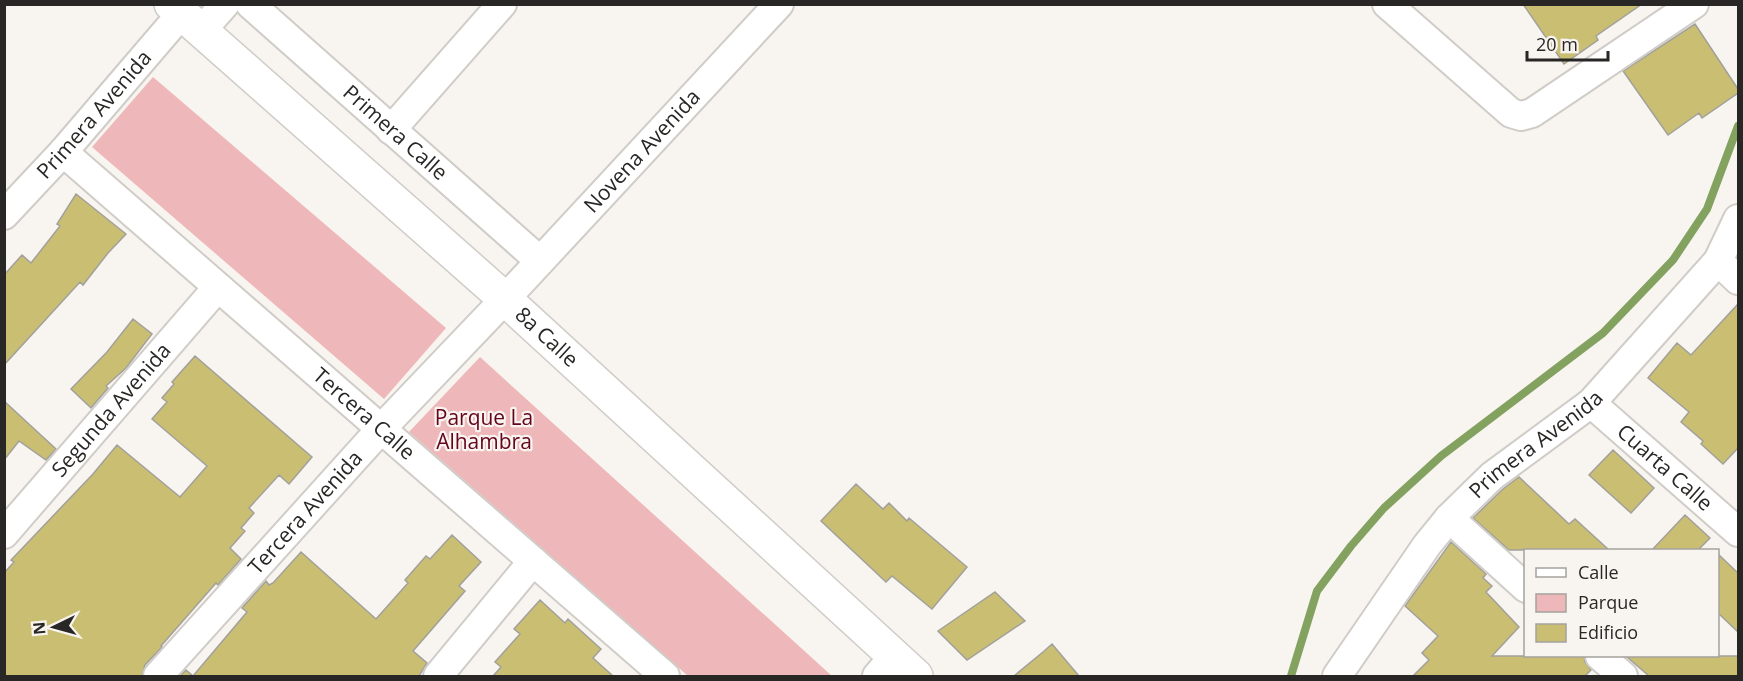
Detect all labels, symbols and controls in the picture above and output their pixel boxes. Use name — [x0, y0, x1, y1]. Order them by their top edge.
scale bar — [1527, 24, 1608, 62]
text: 20 m — [1536, 32, 1578, 56]
street label: Primera Avenida — [30, 44, 157, 184]
street label: Primera Calle — [338, 78, 454, 186]
street label: Novena Avenida — [577, 83, 706, 218]
street label: 8a Calle — [510, 300, 585, 373]
street label: Segunda Avenida — [45, 336, 176, 482]
street label: Tercera Calle — [308, 361, 422, 465]
street label: Primera Avenida — [1462, 384, 1609, 504]
park label: Parque La Alhambra — [435, 403, 533, 455]
street label: Cuarta Calle — [1612, 417, 1719, 516]
street label: Tercera Avenida — [241, 444, 368, 580]
legend — [1524, 549, 1719, 657]
text: Calle — [1578, 560, 1619, 584]
text: Parque — [1578, 590, 1638, 614]
north arrow — [24, 597, 84, 657]
text: Edificio — [1578, 620, 1638, 644]
text: N — [28, 621, 51, 636]

